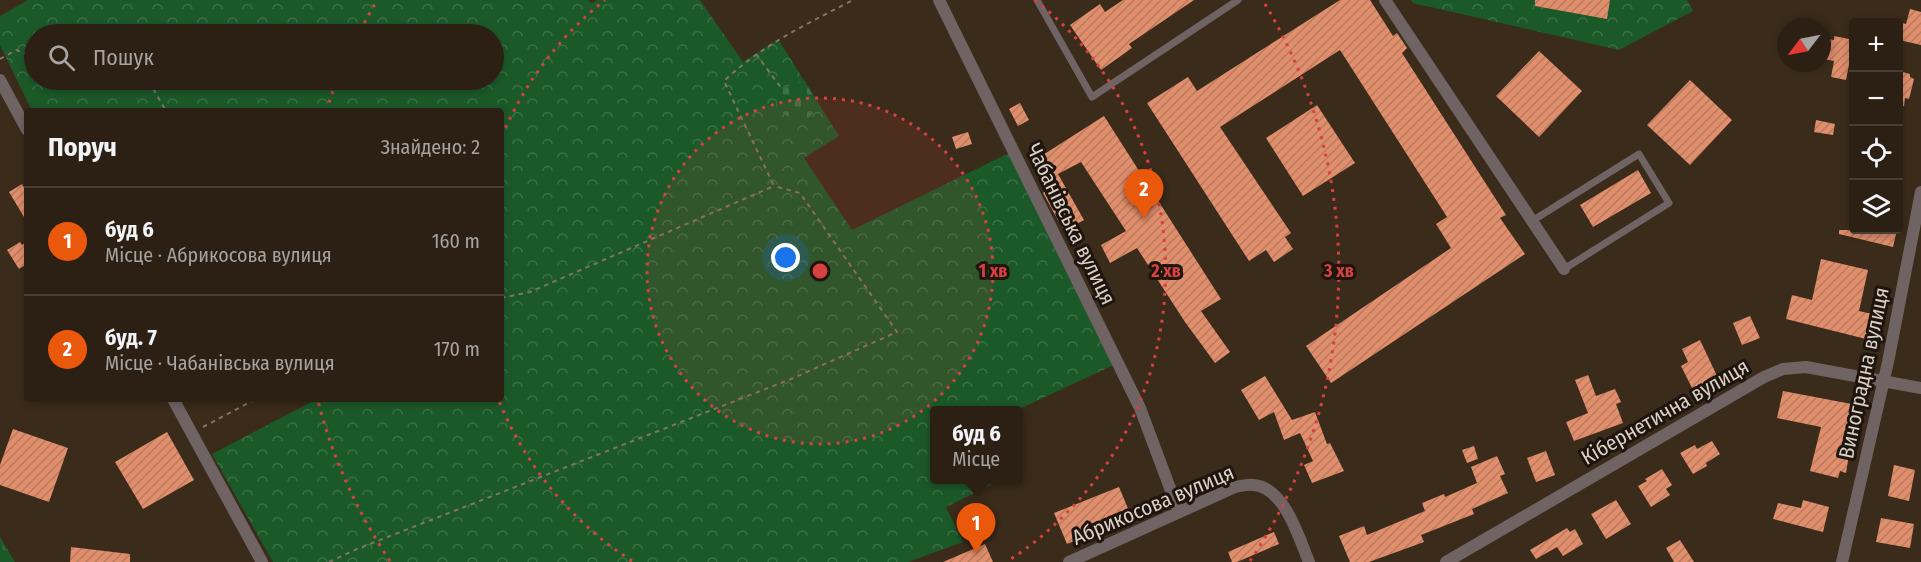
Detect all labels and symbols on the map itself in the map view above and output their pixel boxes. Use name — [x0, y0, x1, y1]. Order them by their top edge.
north arrow — [1777, 18, 1831, 72]
street label: Чабанівська вулиця — [1021, 139, 1121, 309]
pin: 2 — [1124, 170, 1164, 219]
your location — [771, 243, 800, 272]
text: 1 хв — [979, 260, 1007, 282]
text: 2 хв — [1150, 260, 1181, 282]
text: 3 хв — [1323, 260, 1354, 282]
centre of rings — [810, 261, 830, 281]
street label: Виноградна вулиця — [1833, 285, 1895, 461]
street label: Кібернетична вулиця — [1576, 353, 1754, 471]
street label: Абрикосова вулиця — [1068, 459, 1238, 551]
pin: 1 — [956, 504, 996, 553]

